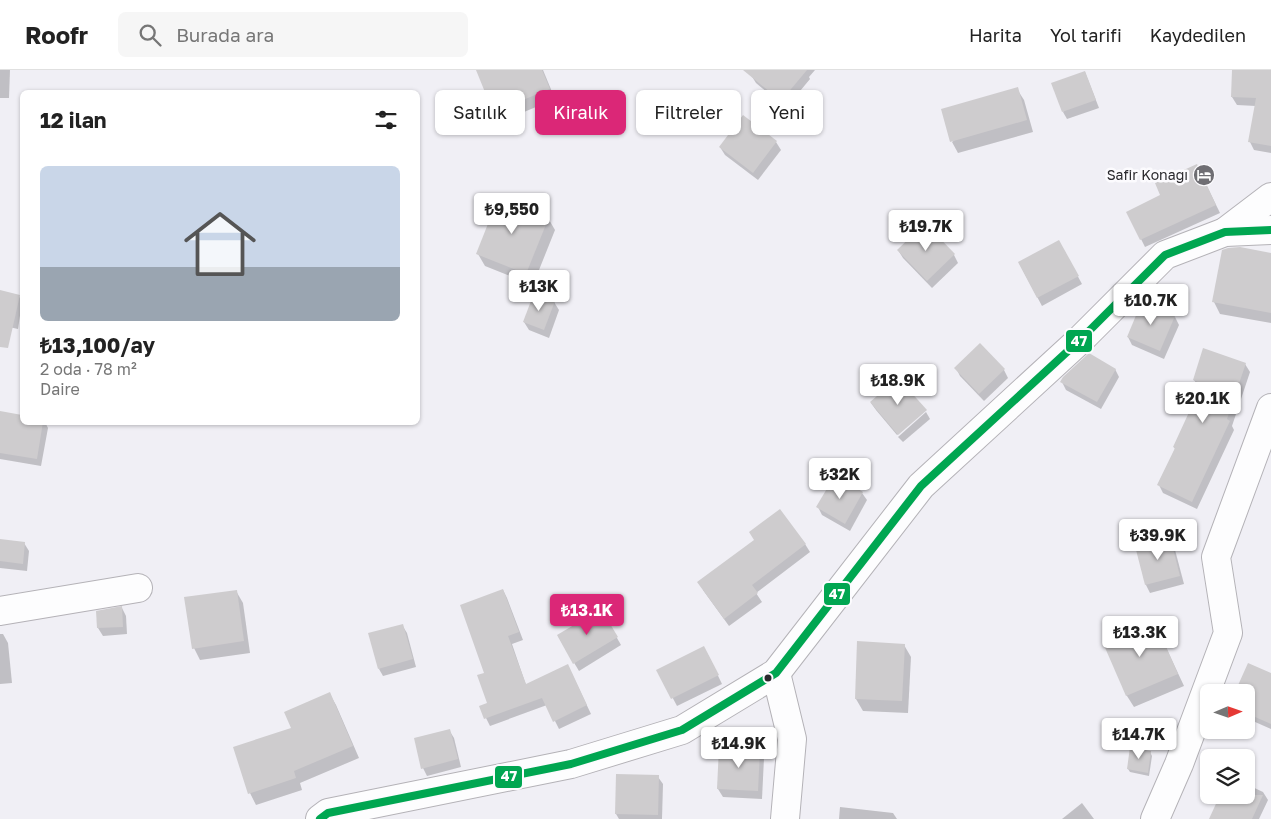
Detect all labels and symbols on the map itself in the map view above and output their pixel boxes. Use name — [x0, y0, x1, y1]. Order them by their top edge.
hotel icon: Safir Konağı — [1192, 163, 1216, 187]
place label: Safir Konağı — [1107, 166, 1188, 183]
pin: ₺9,550 — [471, 192, 553, 235]
pin: ₺19.7K — [885, 210, 967, 252]
pin: ₺13K — [509, 270, 569, 312]
pin: ₺10.7K — [1110, 284, 1192, 326]
line badge: 47 — [1065, 329, 1093, 353]
text: 47 — [1071, 332, 1088, 349]
pin: ₺18.9K — [857, 364, 939, 406]
pin: ₺20.1K — [1162, 382, 1244, 424]
pin: ₺32K — [810, 458, 870, 500]
pin: ₺39.9K — [1117, 518, 1199, 561]
line badge: 47 — [823, 582, 851, 606]
text: 47 — [829, 585, 846, 602]
pin: ₺13.1K — [546, 594, 628, 636]
pin: ₺13.3K — [1099, 616, 1181, 658]
unlabelled marker — [763, 673, 773, 683]
north arrow — [1200, 684, 1255, 739]
pin: ₺14.7K — [1098, 718, 1180, 760]
pin: ₺14.9K — [698, 726, 780, 769]
line badge: 47 — [494, 765, 523, 789]
text: 47 — [501, 767, 518, 784]

